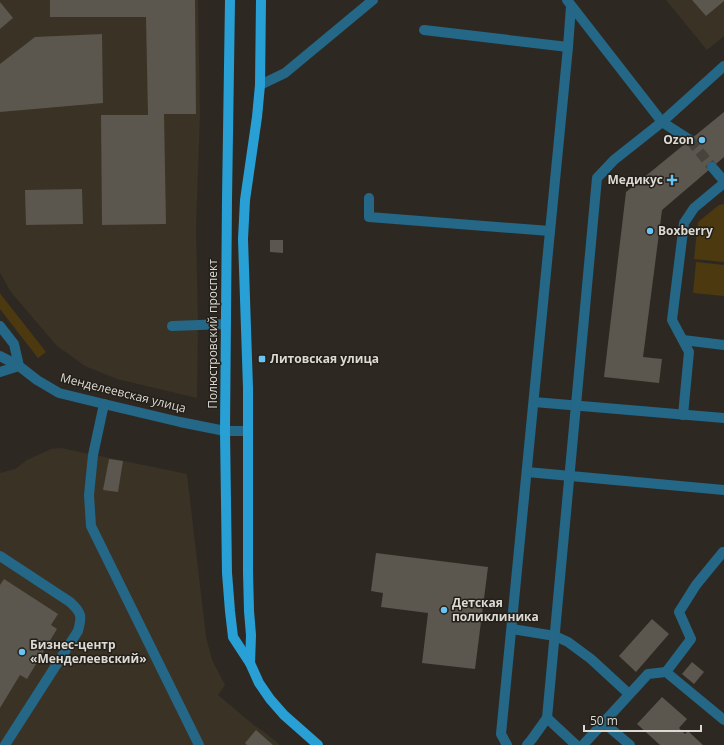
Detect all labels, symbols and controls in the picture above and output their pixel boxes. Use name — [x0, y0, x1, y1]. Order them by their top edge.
place label: Ozon — [663, 131, 694, 148]
marker: Ozon — [697, 135, 707, 145]
place label: Медикус — [608, 171, 663, 188]
marker: Медикус — [666, 174, 678, 186]
place label: Boxberry — [658, 222, 713, 239]
marker: Boxberry — [645, 226, 655, 236]
street label: Полюстровский проспект — [204, 259, 221, 409]
place label: Литовская улица — [270, 350, 379, 367]
marker: Литовская улица — [257, 354, 267, 364]
street label: Менделеевская улица — [58, 369, 188, 416]
place label: Детская поликлиника — [452, 594, 539, 625]
marker: Детская поликлиника — [439, 605, 449, 615]
place label: Бизнес-центр «Менделеевский» — [30, 636, 147, 667]
marker: Бизнес-центр «Менделеевский» — [17, 647, 27, 657]
scale bar — [584, 707, 701, 733]
text: 50 m — [590, 712, 618, 729]

